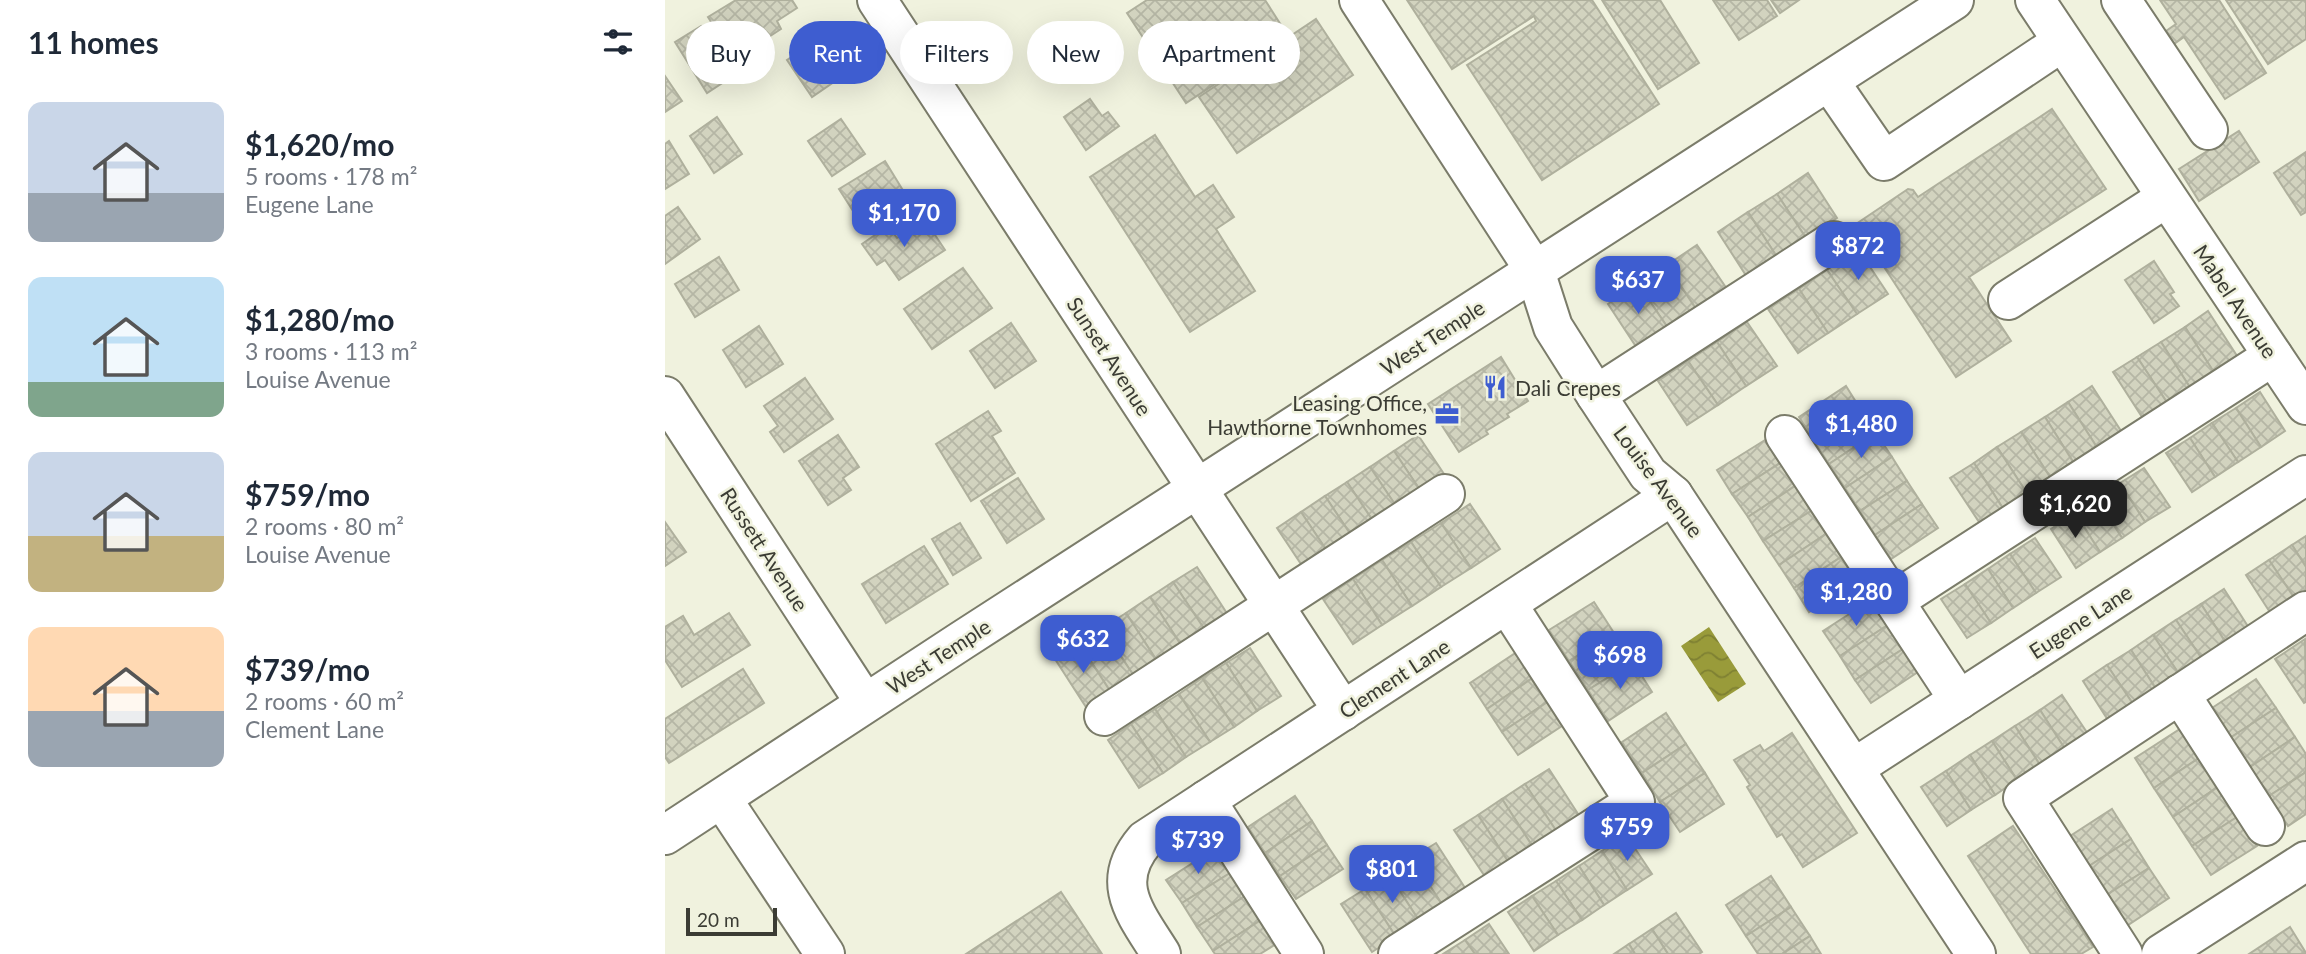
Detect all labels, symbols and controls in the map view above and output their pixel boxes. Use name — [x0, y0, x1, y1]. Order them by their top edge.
chip: Buy — [686, 21, 775, 84]
chip: Rent — [789, 21, 886, 84]
chip: Filters — [900, 21, 1013, 84]
chip: New — [1027, 21, 1124, 84]
chip: Apartment — [1138, 21, 1300, 84]
icon: filters — [599, 23, 637, 61]
text: 11 homes — [28, 24, 159, 60]
text: $1,620/mo — [245, 126, 394, 162]
icon: home — [84, 130, 168, 214]
text: 5 rooms · 178 m² — [245, 162, 417, 190]
text: Eugene Lane — [245, 190, 374, 218]
pin: $1,170 — [847, 190, 961, 249]
text: $1,170 — [868, 198, 940, 226]
pin: $872 — [1817, 222, 1899, 282]
text: $872 — [1831, 231, 1885, 259]
street label: Mabel Avenue — [2189, 239, 2283, 363]
pin: $637 — [1597, 256, 1679, 316]
text: $637 — [1611, 265, 1665, 293]
street label: Sunset Avenue — [1062, 292, 1158, 420]
street label: West Temple — [1375, 294, 1489, 380]
text: $1,280/mo — [245, 301, 394, 337]
icon: home — [84, 305, 168, 389]
text: 3 rooms · 113 m² — [245, 337, 417, 365]
text: Louise Avenue — [245, 365, 391, 393]
restaurant icon: Dali Crepes — [1481, 373, 1509, 401]
place label: Dali Crepes — [1515, 375, 1621, 400]
place label: Leasing Office, Hawthorne Townhomes — [1207, 390, 1427, 439]
office icon: Leasing Office, Hawthorne Townhomes — [1433, 400, 1461, 428]
pin: $1,480 — [1804, 400, 1918, 460]
text: $1,480 — [1825, 409, 1897, 437]
street label: Louise Avenue — [1609, 420, 1709, 542]
text: $759/mo — [245, 476, 370, 512]
icon: home — [84, 480, 168, 564]
pin: $1,620 — [2018, 480, 2132, 540]
street label: Russett Avenue — [716, 483, 814, 615]
text: $1,620 — [2039, 489, 2111, 517]
text: 2 rooms · 80 m² — [245, 512, 404, 540]
text: Louise Avenue — [245, 540, 391, 568]
pin: $1,280 — [1799, 568, 1913, 628]
text: $1,280 — [1820, 577, 1892, 605]
street label: Eugene Lane — [2024, 579, 2136, 663]
street label: West Temple — [881, 613, 995, 699]
pin: $632 — [1042, 616, 1124, 675]
text: $632 — [1056, 624, 1110, 652]
pin: $698 — [1579, 632, 1661, 691]
street label: Clement Lane — [1334, 633, 1454, 723]
text: $698 — [1593, 640, 1647, 668]
text: $739/mo — [245, 651, 370, 687]
icon: home — [84, 655, 168, 739]
text: 2 rooms · 60 m² — [245, 687, 404, 715]
text: Clement Lane — [245, 715, 384, 743]
pin: $759 — [1586, 804, 1668, 863]
text: $759 — [1600, 812, 1654, 840]
pin: $739 — [1157, 816, 1239, 876]
text: $739 — [1171, 825, 1225, 853]
pin: $801 — [1351, 846, 1433, 905]
text: $801 — [1365, 854, 1419, 882]
scale bar — [686, 905, 777, 937]
text: 20 m — [697, 908, 740, 931]

